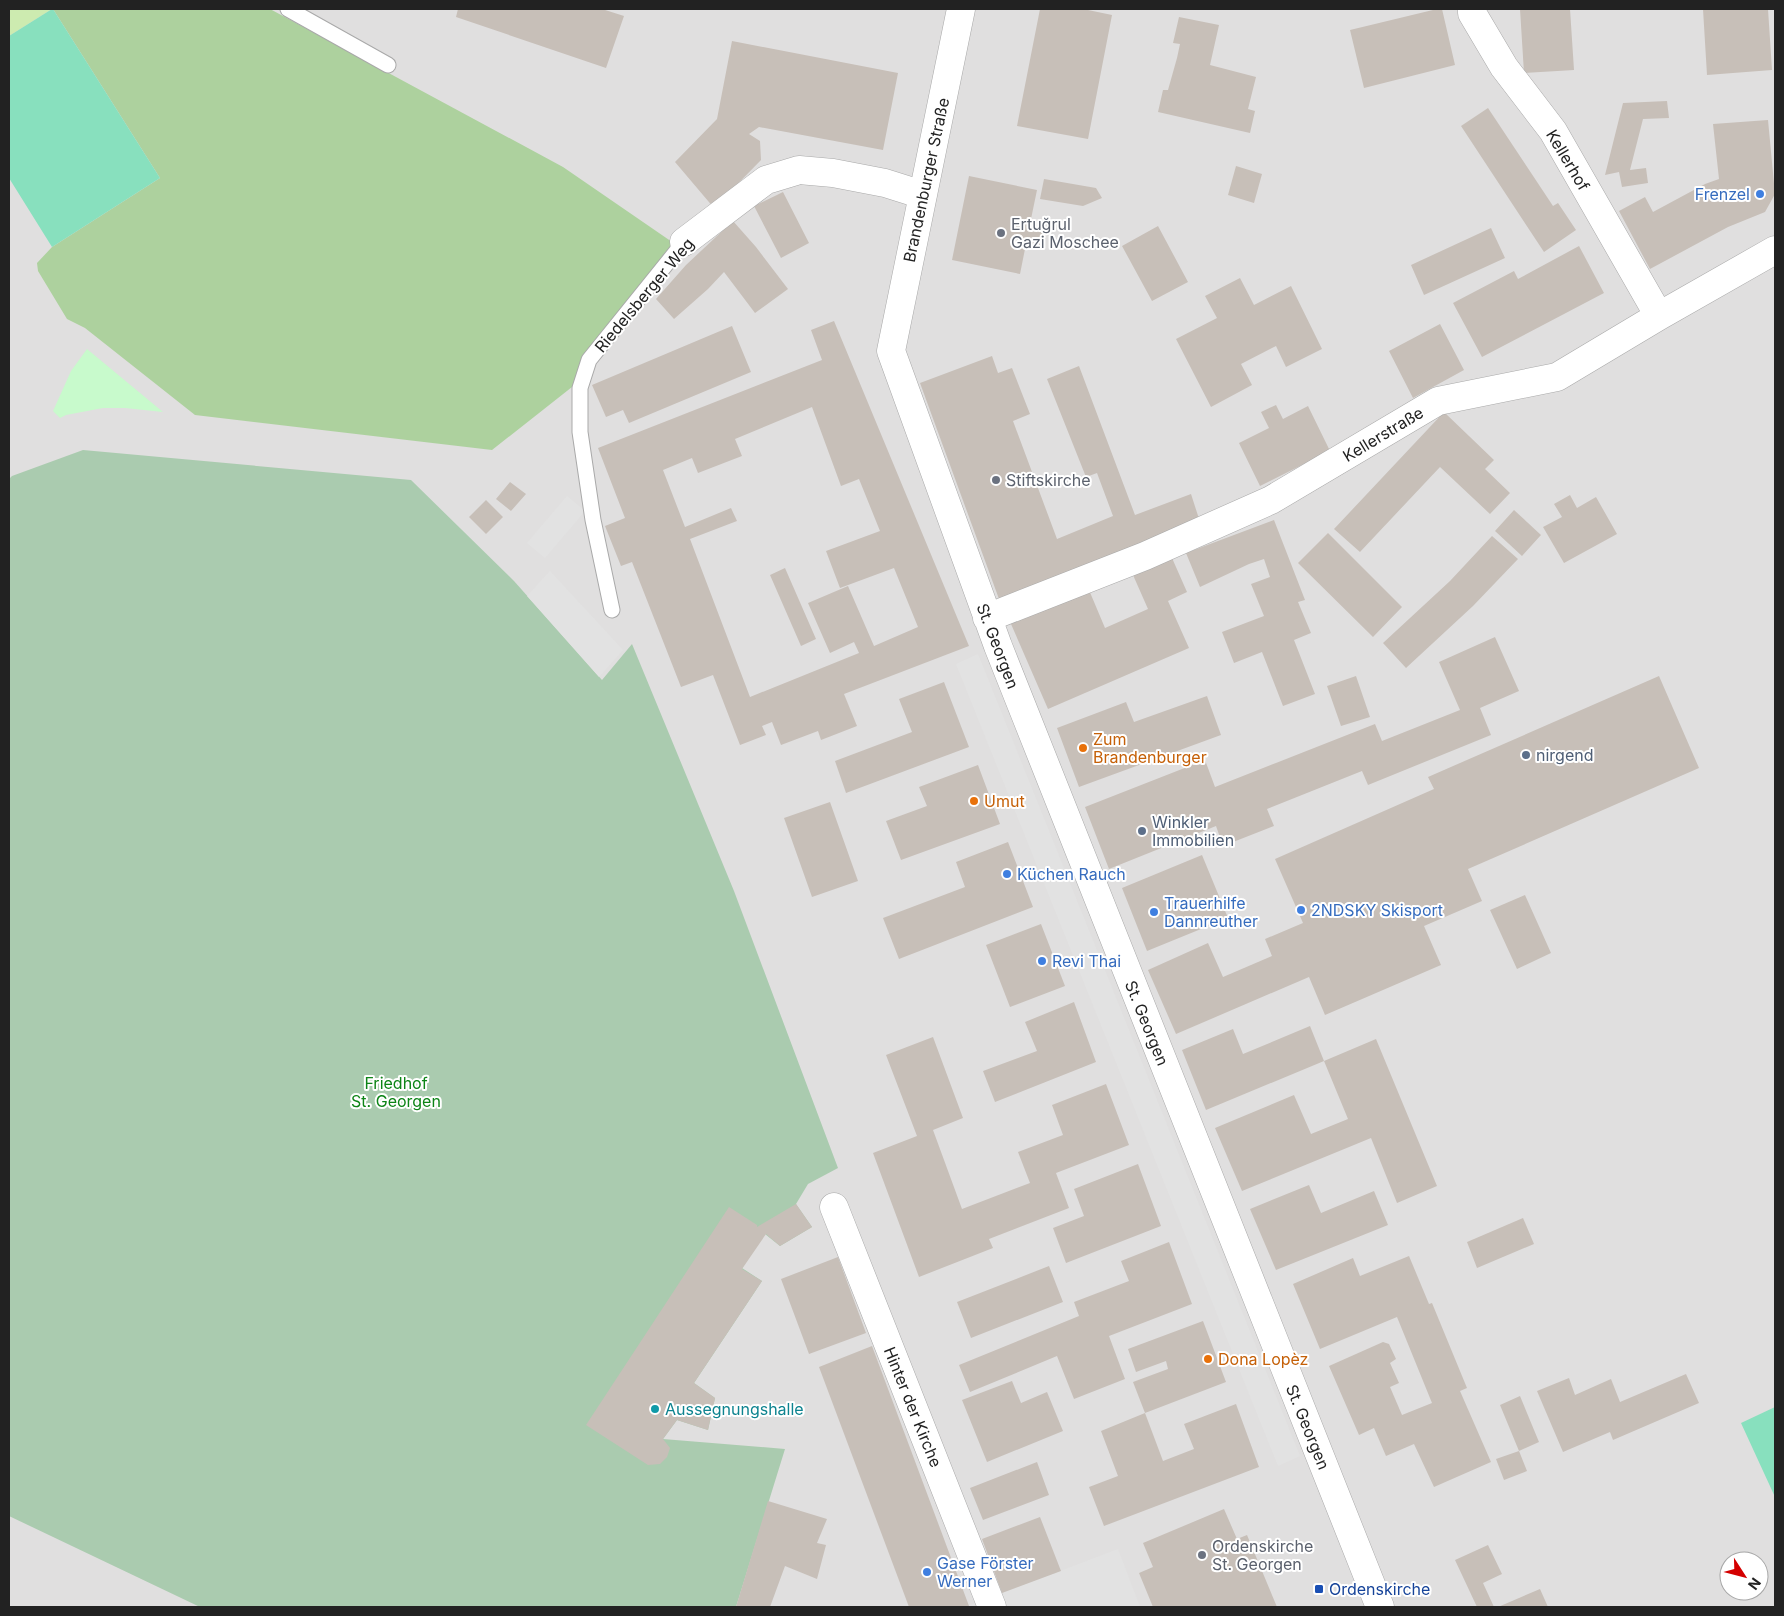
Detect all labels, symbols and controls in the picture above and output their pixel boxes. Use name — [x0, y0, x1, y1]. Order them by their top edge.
street label: Brandenburger Straße — [899, 96, 953, 264]
street label: Kellerhof — [1542, 126, 1594, 194]
place label: Frenzel — [1695, 184, 1750, 204]
marker: Frenzel — [1754, 188, 1766, 200]
place label: Ertuğrul Gazi Moschee — [1011, 214, 1119, 252]
marker: Ertuğrul Gazi Moschee — [995, 227, 1007, 239]
street label: Riedelsberger Weg — [590, 234, 698, 356]
street label: Kellerstraße — [1339, 402, 1427, 466]
place label: Stiftskirche — [1006, 470, 1091, 490]
marker: Stiftskirche — [990, 474, 1002, 486]
street label: St. Georgen — [973, 600, 1023, 692]
place label: Zum Brandenburger — [1093, 729, 1207, 767]
marker: Zum Brandenburger — [1077, 742, 1089, 754]
place label: nirgend — [1536, 745, 1593, 765]
marker: nirgend — [1520, 749, 1532, 761]
place label: Umut — [984, 791, 1025, 811]
marker: Umut — [968, 795, 980, 807]
place label: Winkler Immobilien — [1152, 812, 1234, 850]
marker: Winkler Immobilien — [1136, 825, 1148, 837]
place label: Küchen Rauch — [1017, 864, 1126, 884]
marker: Küchen Rauch — [1001, 868, 1013, 880]
place label: Trauerhilfe Dannreuther — [1164, 893, 1258, 931]
place label: 2NDSKY Skisport — [1311, 900, 1443, 920]
marker: 2NDSKY Skisport — [1295, 904, 1307, 916]
marker: Trauerhilfe Dannreuther — [1148, 906, 1160, 918]
place label: Revi Thai — [1052, 951, 1121, 971]
marker: Revi Thai — [1036, 955, 1048, 967]
street label: St. Georgen — [1121, 978, 1173, 1068]
park label: Friedhof St. Georgen — [351, 1073, 441, 1111]
street label: Hinter der Kirche — [880, 1344, 946, 1470]
place label: Dona Lopèz — [1218, 1349, 1308, 1369]
marker: Dona Lopèz — [1202, 1353, 1214, 1365]
street label: St. Georgen — [1282, 1382, 1334, 1472]
place label: Aussegnungshalle — [665, 1399, 804, 1419]
marker: Aussegnungshalle — [649, 1403, 661, 1415]
place label: Ordenskirche St. Georgen — [1212, 1536, 1313, 1574]
marker: Ordenskirche St. Georgen — [1196, 1549, 1208, 1561]
north arrow — [1719, 1551, 1769, 1601]
place label: Gase Förster Werner — [937, 1553, 1034, 1591]
marker: Gase Förster Werner — [921, 1566, 933, 1578]
text: N — [1745, 1575, 1765, 1593]
place label: Ordenskirche — [1329, 1579, 1430, 1599]
marker: Ordenskirche — [1313, 1583, 1325, 1595]

